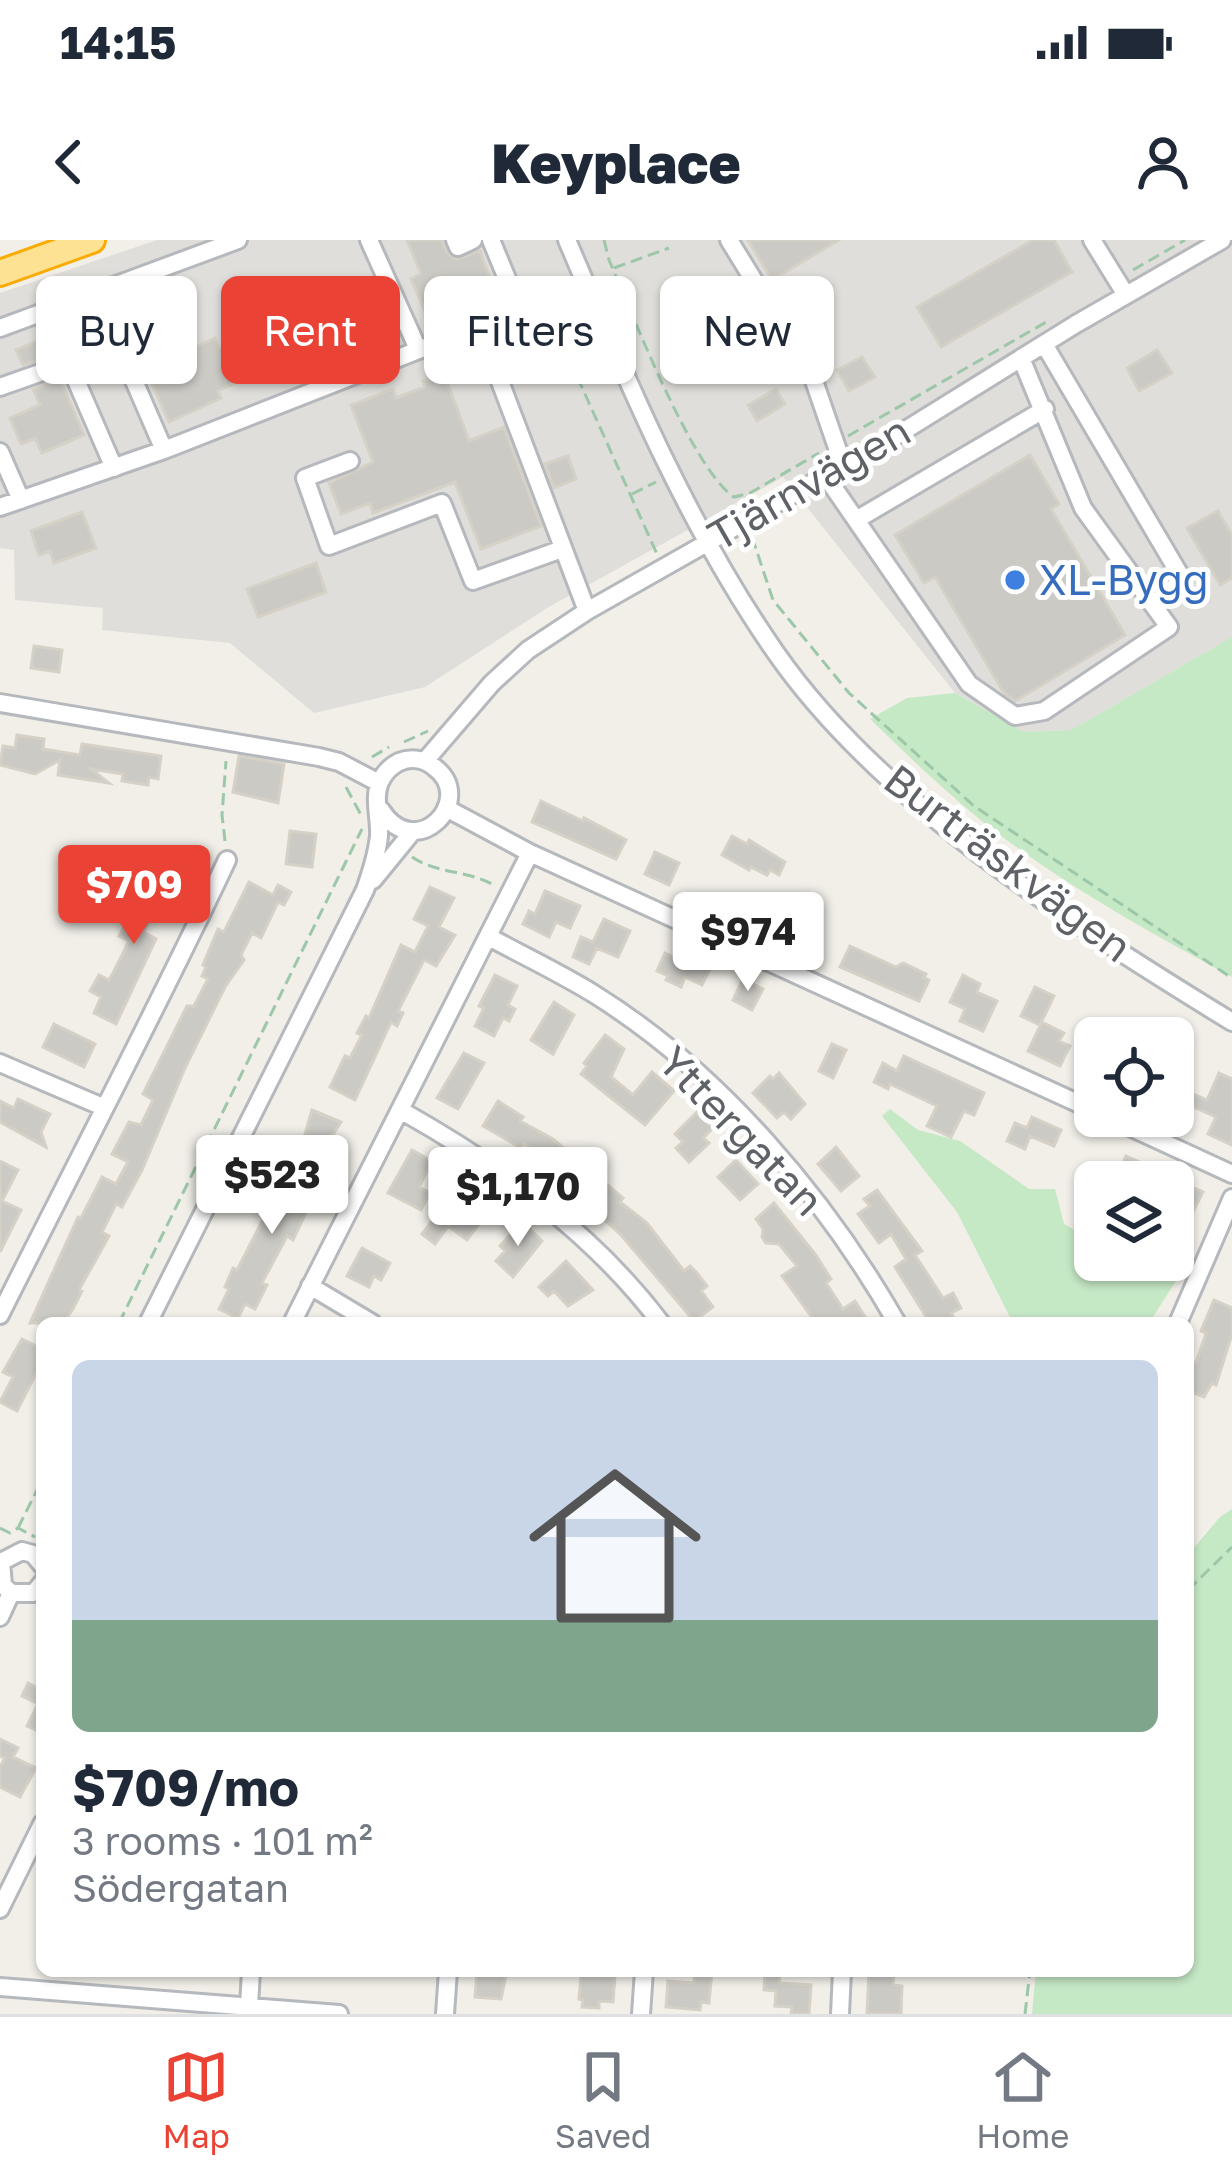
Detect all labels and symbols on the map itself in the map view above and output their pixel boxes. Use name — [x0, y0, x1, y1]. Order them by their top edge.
street label: Tjärnvägen — [699, 404, 918, 560]
place label: XL-Bygg — [1039, 554, 1209, 604]
marker: XL-Bygg — [1002, 567, 1028, 593]
street label: Burträskvägen — [875, 753, 1142, 971]
pin: $709 — [63, 845, 205, 947]
pin: $974 — [677, 892, 819, 994]
street label: Yttergatan — [649, 1036, 834, 1225]
pin: $523 — [201, 1135, 343, 1237]
pin: $1,170 — [420, 1147, 616, 1249]

